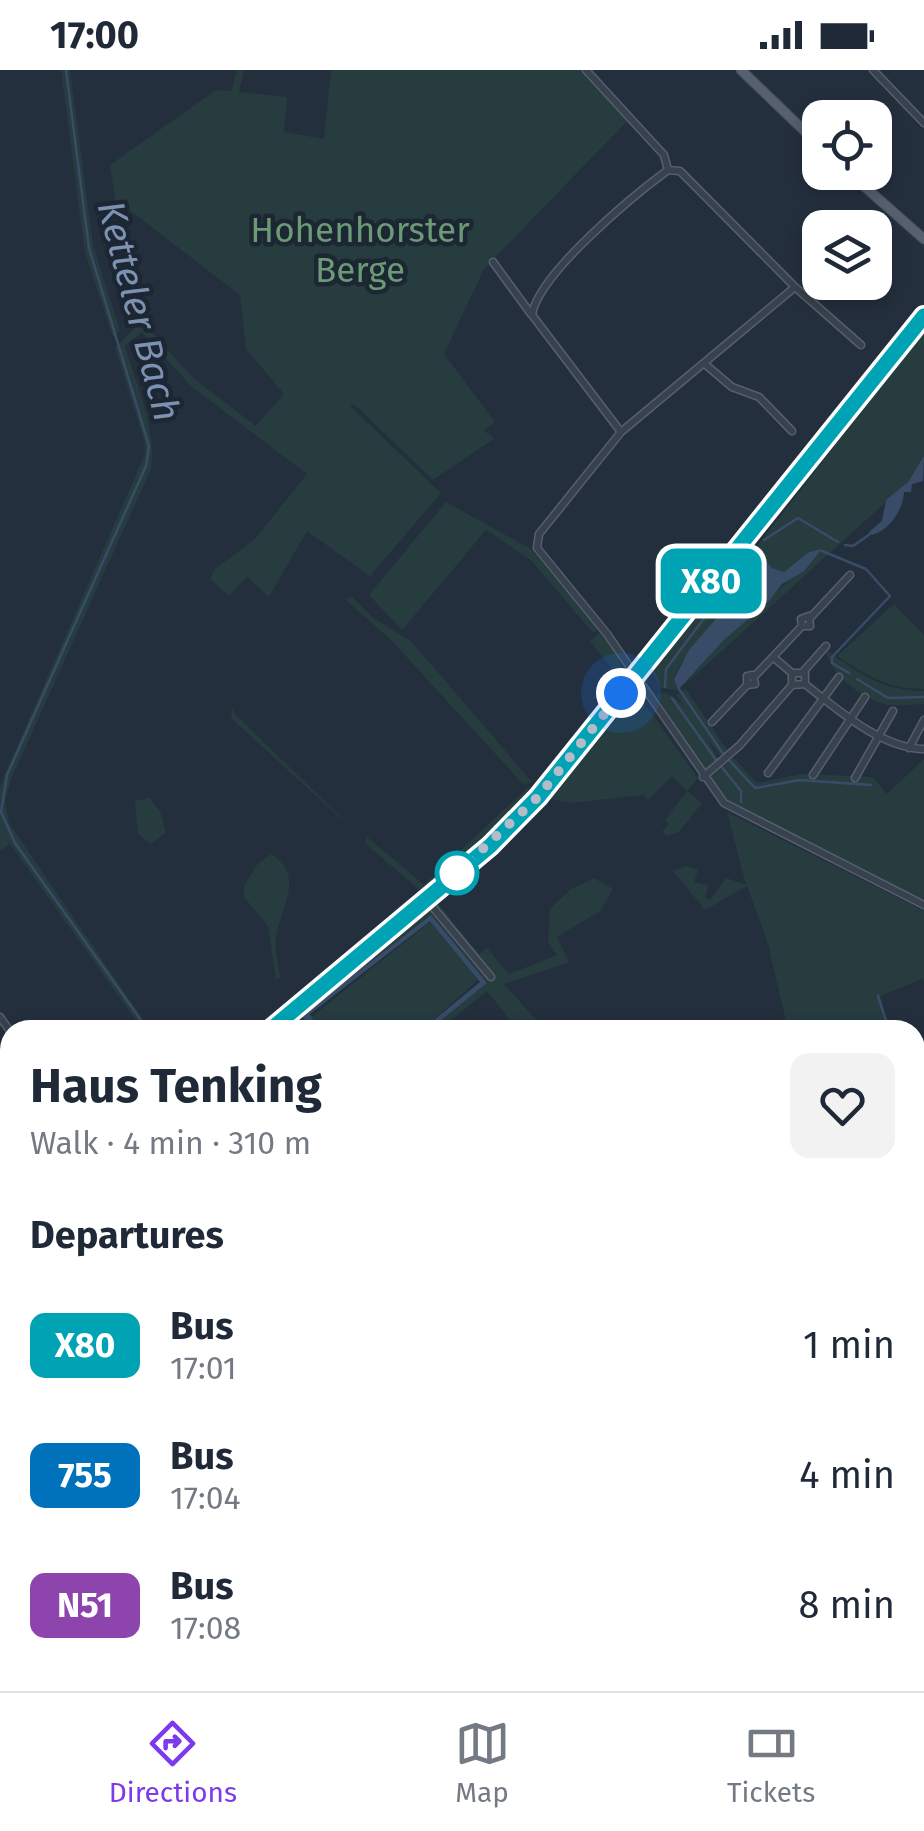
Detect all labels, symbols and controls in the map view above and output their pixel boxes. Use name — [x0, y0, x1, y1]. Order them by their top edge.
text: 17:00 — [50, 12, 139, 58]
map controls — [802, 100, 892, 300]
button: locate — [802, 100, 892, 190]
water label: Ketteler Bach — [87, 196, 191, 426]
park label: Hohenhorster Berge — [250, 209, 470, 291]
button: layers — [802, 210, 892, 300]
line badge: X80 — [654, 548, 768, 614]
text: X80 — [681, 560, 741, 602]
your location — [596, 668, 646, 718]
unlabelled marker — [436, 852, 478, 894]
button: heart — [790, 1053, 895, 1158]
text: Haus Tenking — [30, 1057, 322, 1115]
text: Walk · 4 min · 310 m — [30, 1124, 311, 1162]
text: Departures — [30, 1212, 224, 1258]
text: Bus — [170, 1303, 234, 1349]
text: 1 min — [803, 1322, 895, 1368]
text: X80 — [55, 1324, 115, 1366]
text: 17:01 — [170, 1349, 237, 1387]
text: Bus — [170, 1433, 234, 1479]
text: 4 min — [799, 1452, 895, 1498]
text: 755 — [58, 1454, 112, 1496]
text: 17:04 — [170, 1479, 241, 1517]
text: Bus — [170, 1563, 234, 1609]
text: 8 min — [798, 1582, 895, 1628]
text: N51 — [57, 1584, 113, 1626]
text: 17:08 — [170, 1609, 241, 1647]
tab: Directions — [109, 1716, 237, 1809]
tab: Map — [455, 1716, 510, 1809]
tab: Tickets — [727, 1716, 815, 1809]

